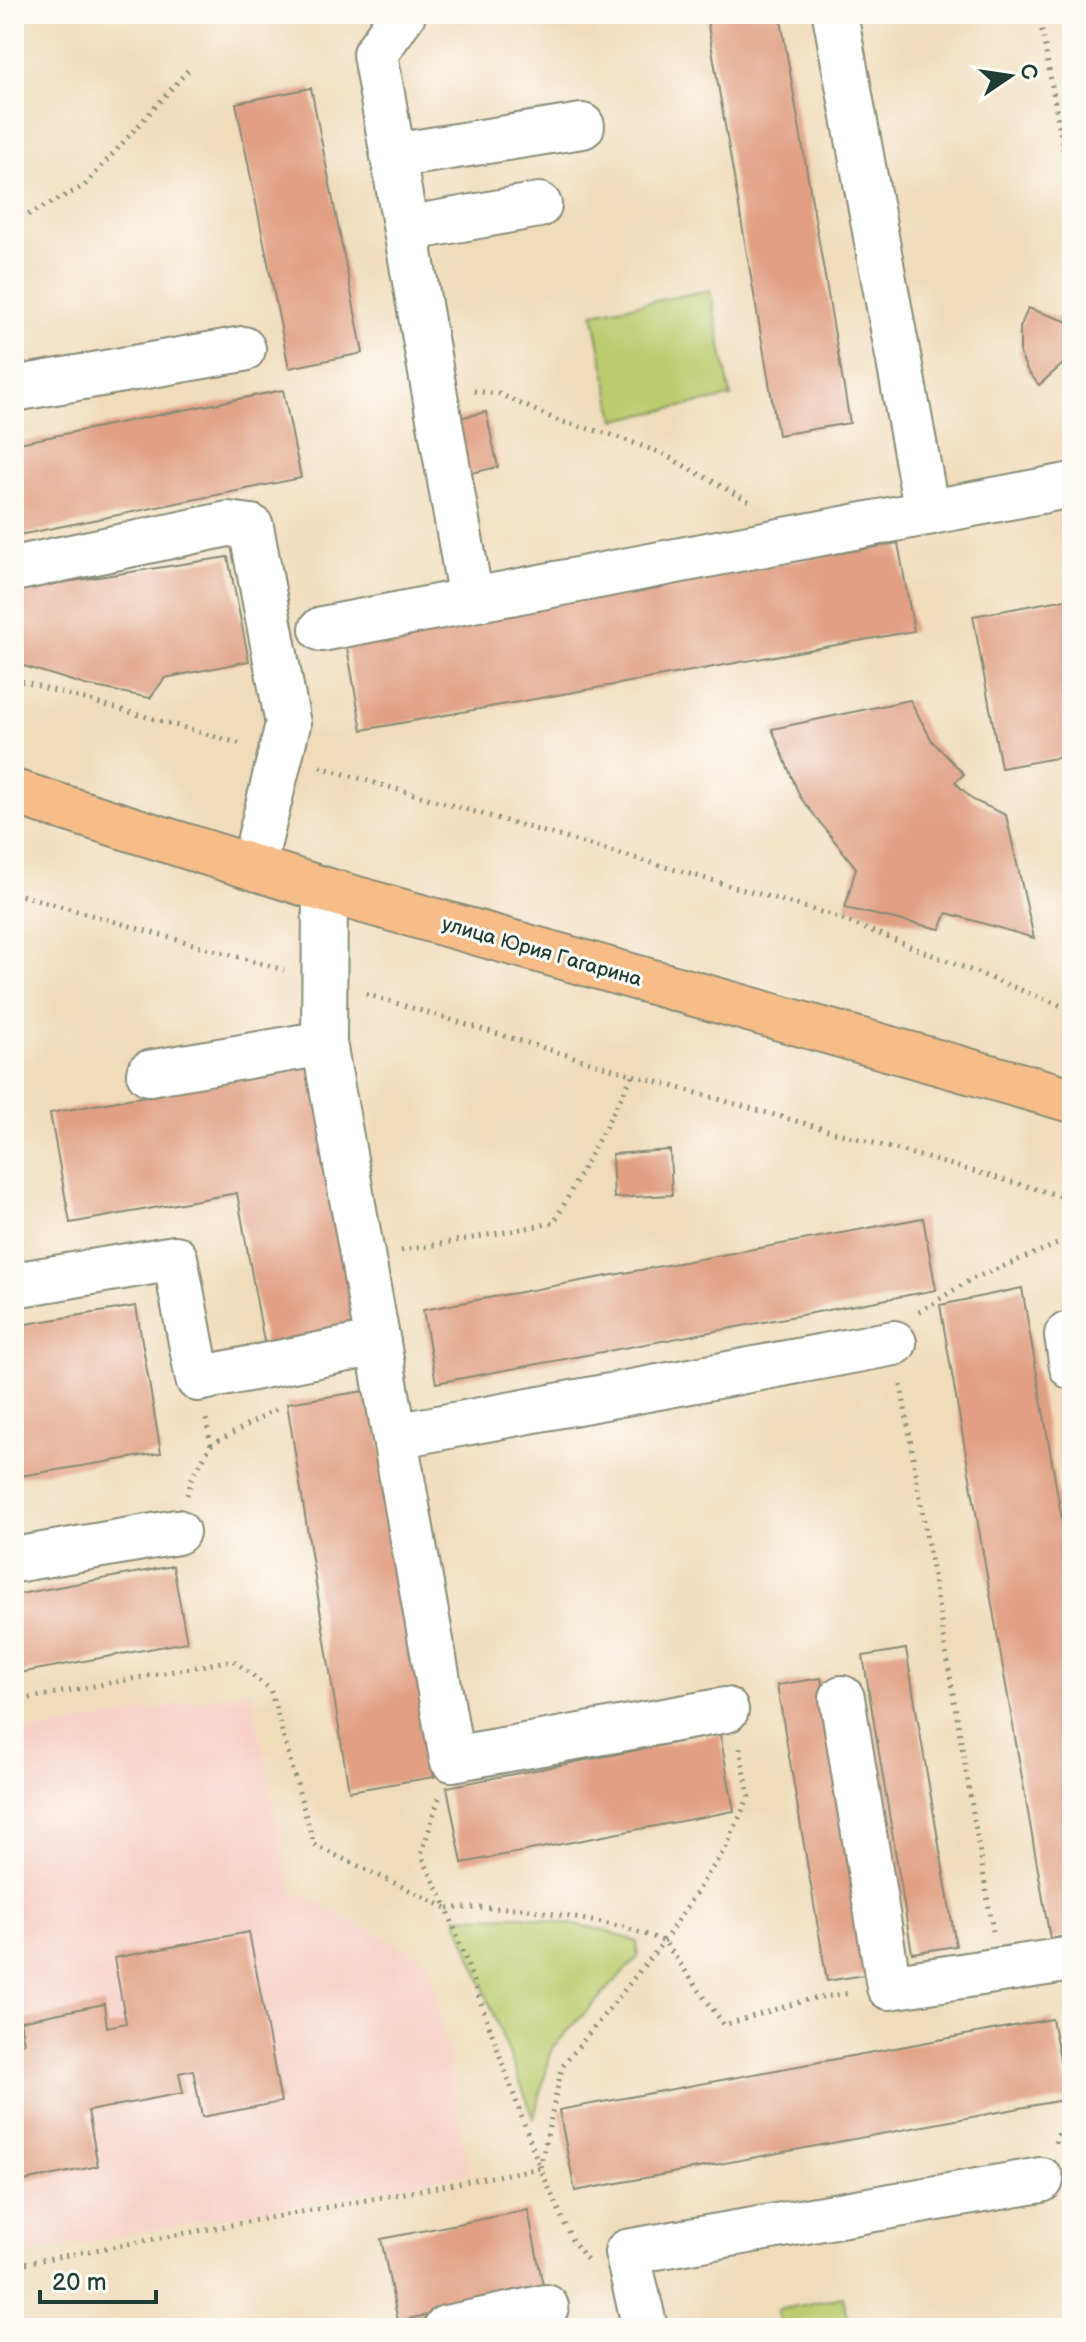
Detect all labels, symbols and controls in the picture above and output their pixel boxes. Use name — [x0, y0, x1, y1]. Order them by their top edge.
north arrow — [970, 36, 1050, 116]
text: С — [1013, 61, 1043, 82]
street label: улица Юрия Гагарина — [439, 912, 645, 992]
scale bar — [40, 2254, 156, 2304]
text: 20 m — [52, 2268, 107, 2297]

